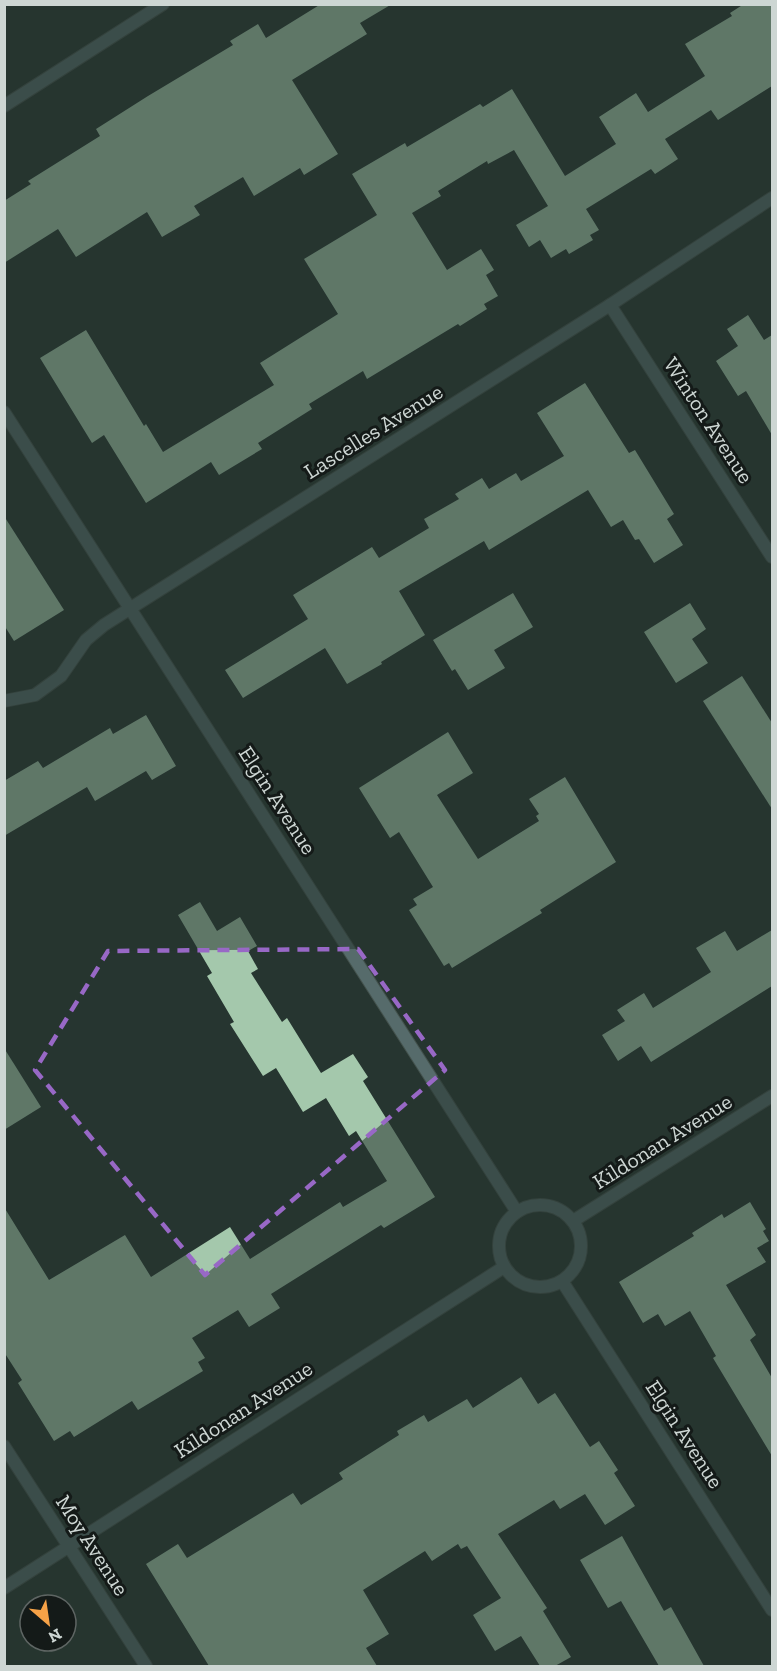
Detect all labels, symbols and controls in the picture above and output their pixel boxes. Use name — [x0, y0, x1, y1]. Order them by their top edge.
street label: Winton Avenue — [658, 352, 759, 488]
street label: Lascelles Avenue — [299, 378, 448, 485]
street label: Elgin Avenue — [233, 741, 323, 859]
street label: Kildonan Avenue — [588, 1088, 737, 1195]
street label: Kildonan Avenue — [169, 1355, 317, 1464]
street label: Elgin Avenue — [640, 1375, 730, 1493]
street label: Moy Avenue — [50, 1490, 135, 1601]
north arrow — [18, 1593, 78, 1653]
text: N — [45, 1624, 65, 1647]

